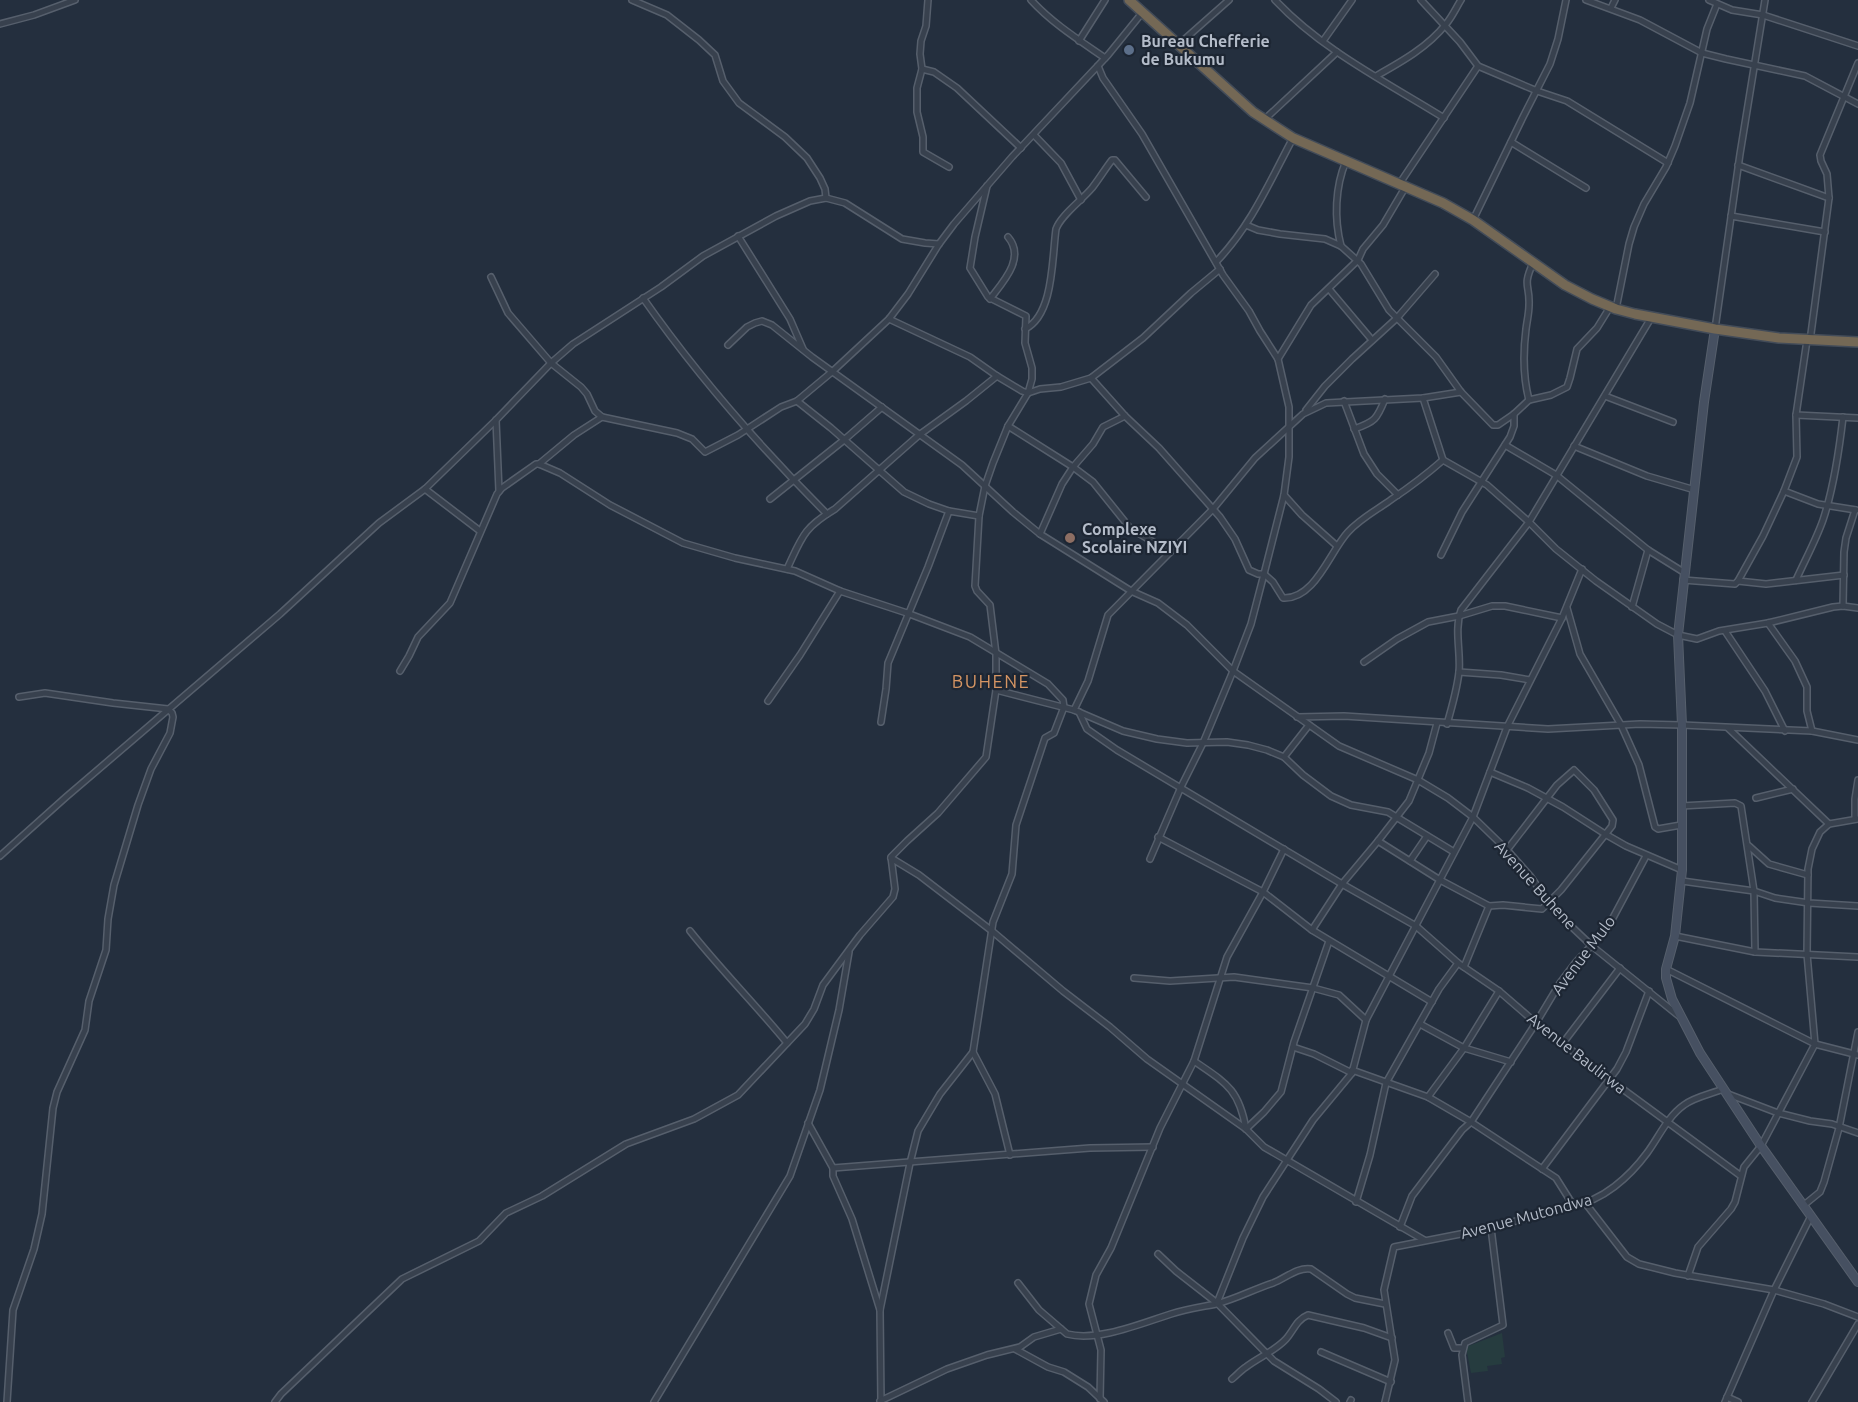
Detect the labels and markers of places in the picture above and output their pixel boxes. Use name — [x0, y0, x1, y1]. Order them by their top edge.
place label: Bureau Chefferie de Bukumu — [1141, 32, 1270, 68]
marker: Bureau Chefferie de Bukumu — [1122, 43, 1136, 57]
place label: Complexe Scolaire NZIYI — [1082, 520, 1187, 556]
marker: Complexe Scolaire NZIYI — [1063, 531, 1077, 545]

